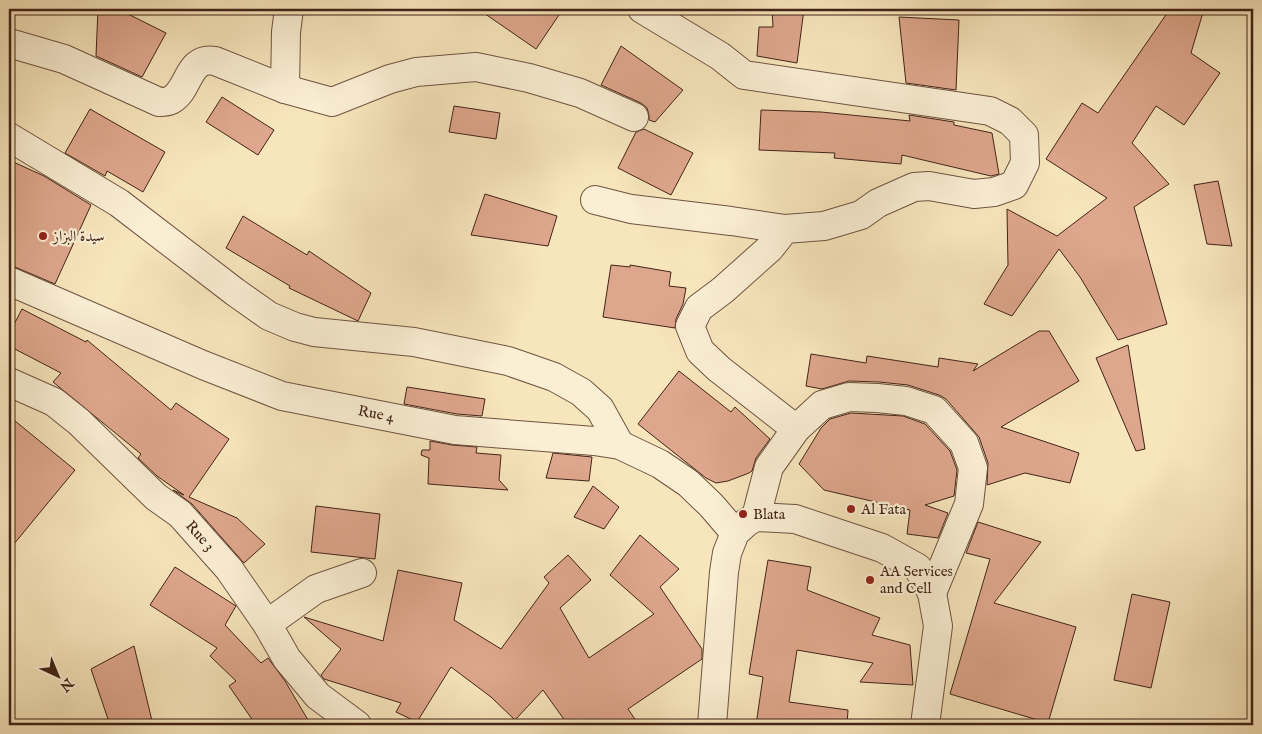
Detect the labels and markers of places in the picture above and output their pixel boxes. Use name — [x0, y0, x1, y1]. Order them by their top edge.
place label: سيدة البزاز — [51, 227, 104, 246]
marker: سيدة البزاز — [37, 230, 49, 242]
place label: Al Fata — [860, 500, 906, 519]
marker: Al Fata — [845, 503, 857, 515]
place label: Blata — [753, 505, 786, 524]
marker: Blata — [737, 508, 749, 520]
place label: AA Services and Cell — [879, 562, 953, 598]
marker: AA Services and Cell — [864, 574, 876, 586]

